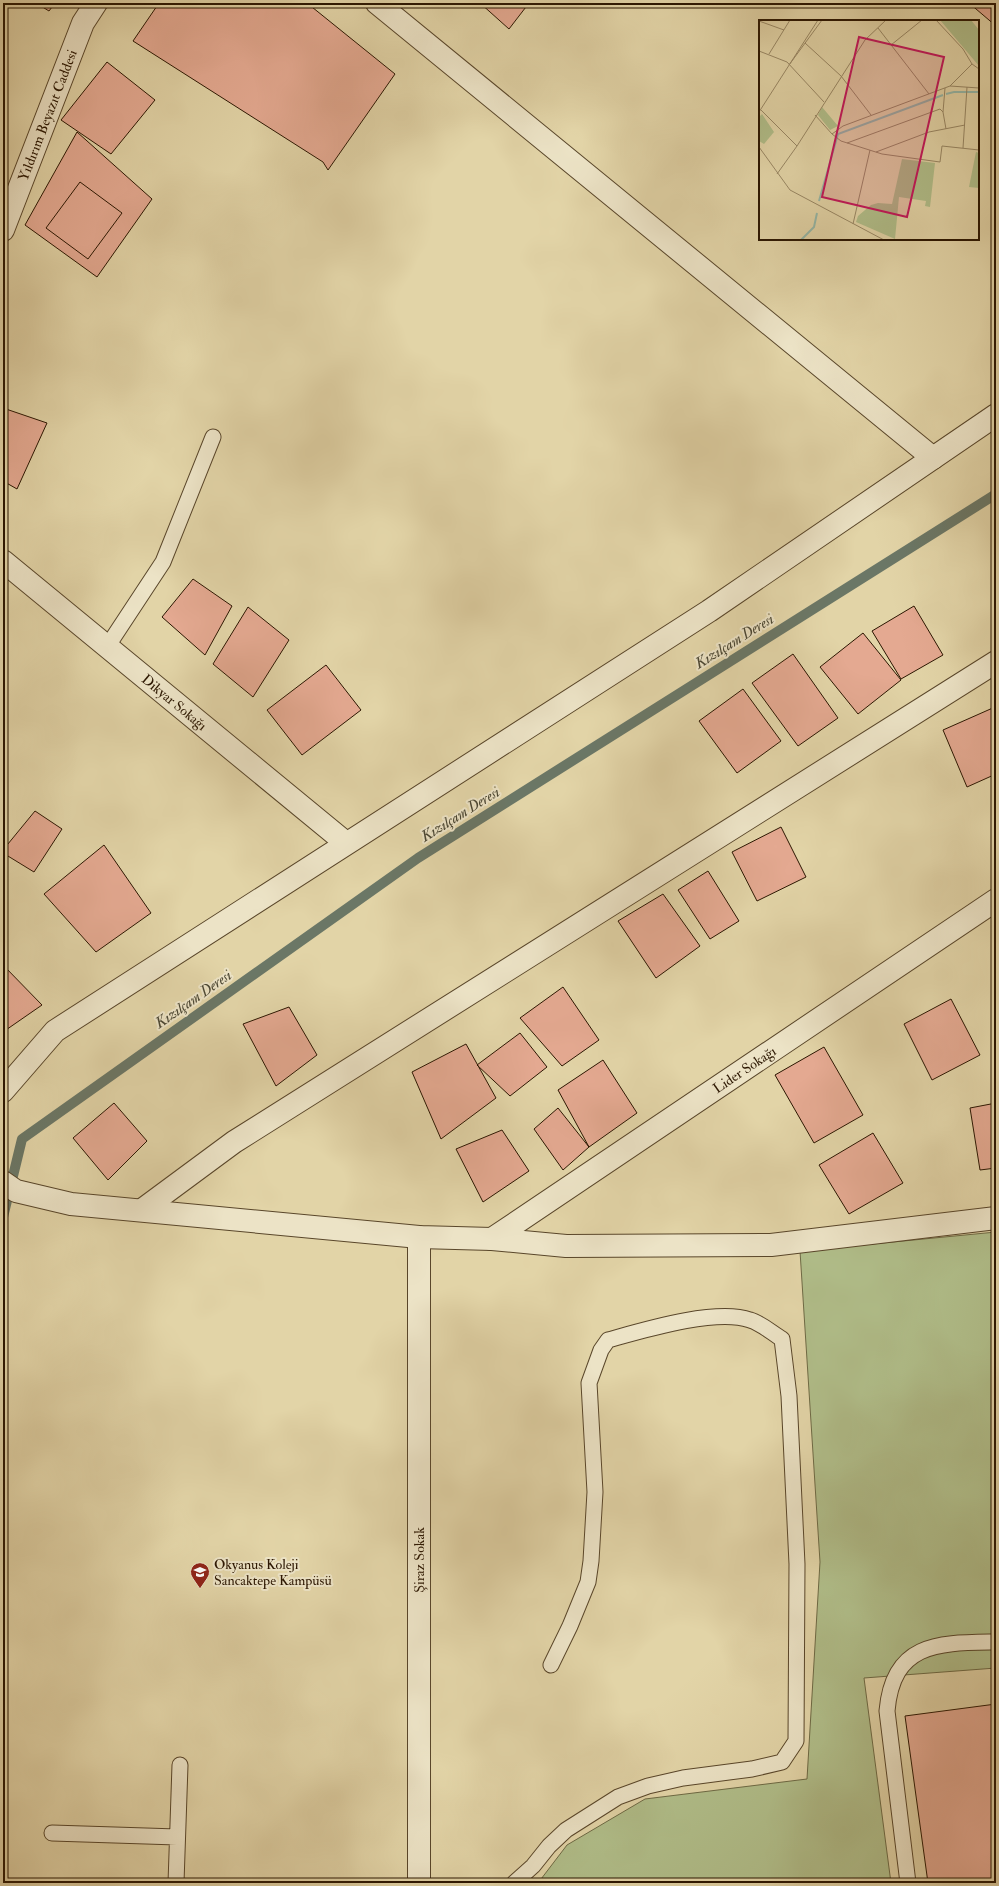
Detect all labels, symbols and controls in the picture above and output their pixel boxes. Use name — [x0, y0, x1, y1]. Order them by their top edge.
inset map — [759, 20, 979, 240]
street label: Yıldırım Beyazıt Caddesi — [15, 47, 81, 184]
water label: Kızılçam Deresi — [690, 610, 777, 674]
street label: Dikyar Sokağı — [138, 671, 210, 734]
water label: Kızılçam Deresi — [416, 783, 503, 847]
water label: Kızılçam Deresi — [150, 966, 235, 1033]
street label: Lider Sokağı — [710, 1042, 779, 1097]
street label: Şiraz Sokak — [411, 1527, 428, 1593]
place label: Okyanus Koleji Sancaktepe Kampüsü — [214, 1556, 332, 1590]
school or university icon: Okyanus Koleji Sancaktepe Kampüsü — [189, 1561, 211, 1589]

